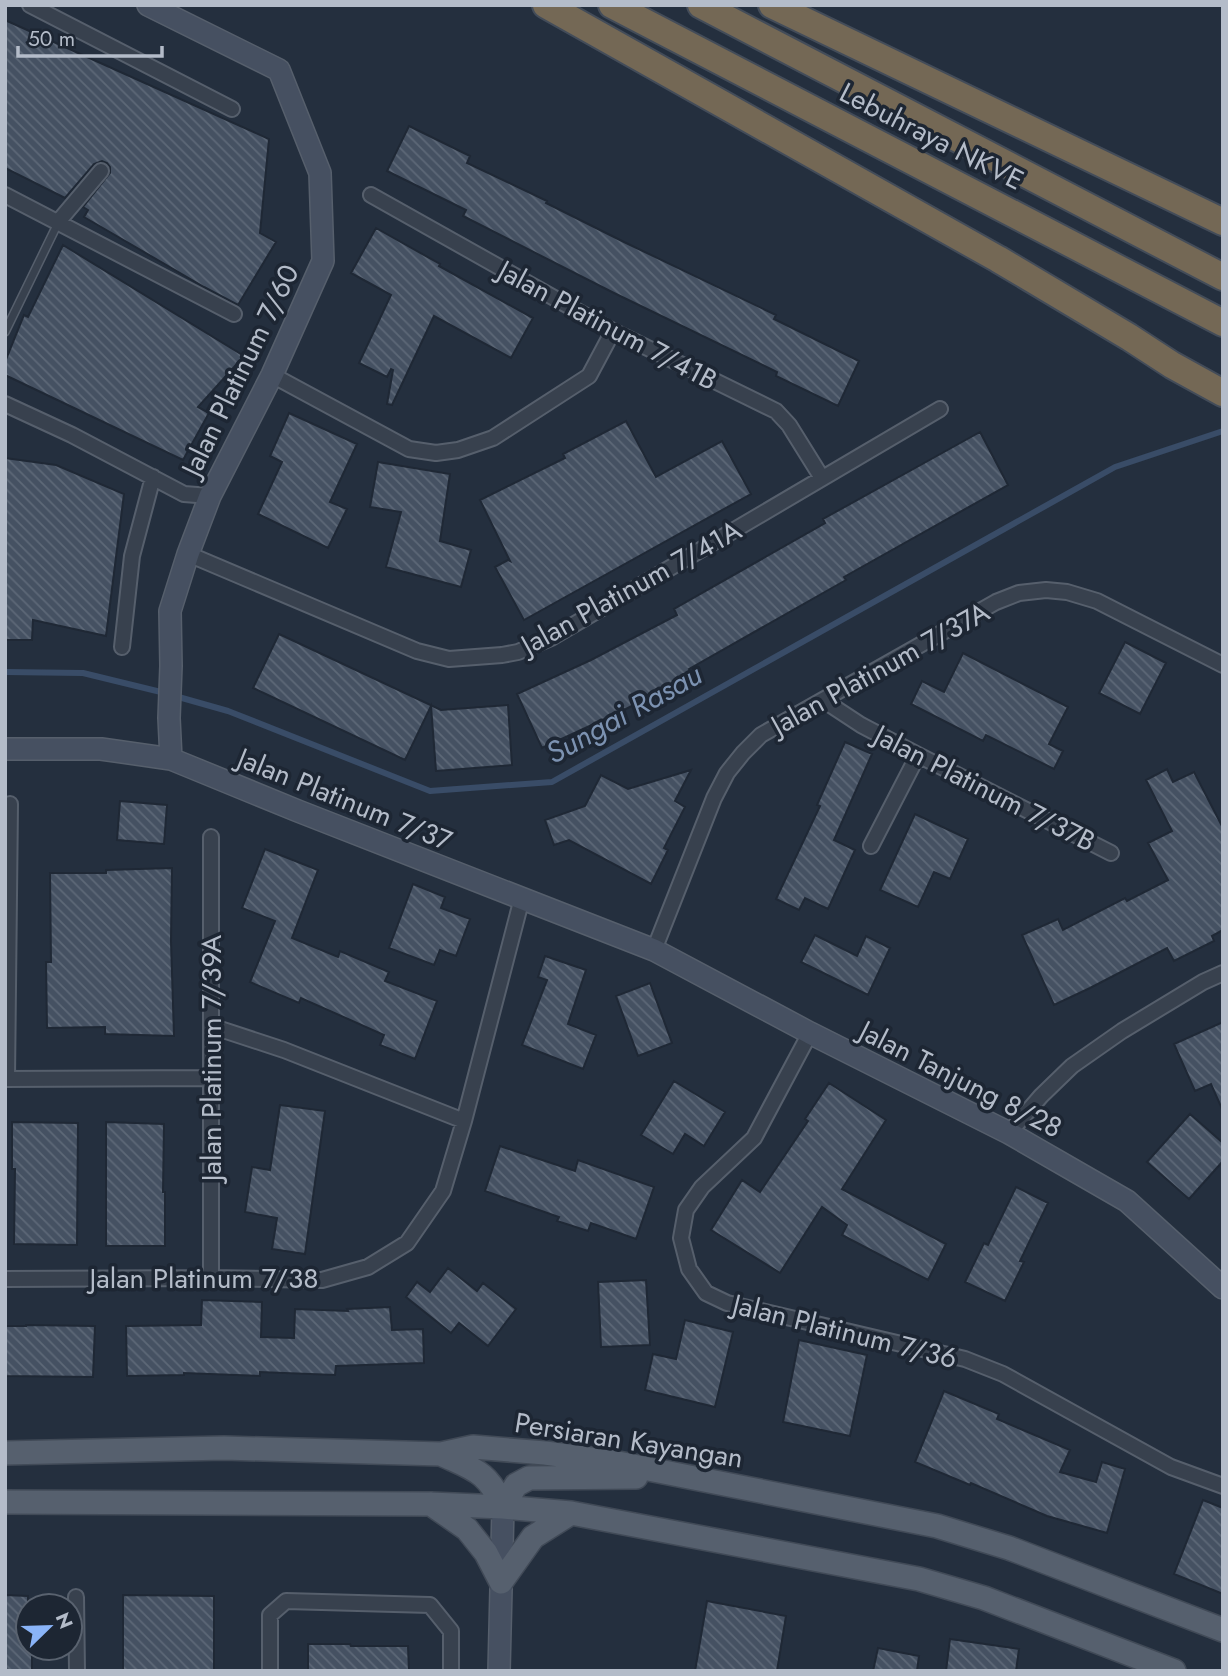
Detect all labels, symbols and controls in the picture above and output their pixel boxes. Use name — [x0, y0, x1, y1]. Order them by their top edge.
scale bar — [18, 14, 161, 58]
text: 50 m — [28, 24, 75, 54]
street label: Lebuhraya NKVE — [833, 72, 1031, 201]
street label: Jalan Platinum 7/41B — [487, 248, 725, 401]
street label: Jalan Platinum 7/60 — [170, 257, 310, 487]
street label: Jalan Platinum 7/41A — [510, 510, 749, 667]
street label: Jalan Platinum 7/37A — [760, 591, 997, 747]
water label: Sungai Rasau — [538, 653, 710, 774]
street label: Jalan Platinum 7/37B — [863, 713, 1103, 862]
street label: Jalan Platinum 7/37 — [228, 736, 458, 861]
street label: Jalan Platinum 7/39A — [191, 934, 232, 1185]
street label: Jalan Tanjung 8/28 — [849, 1009, 1069, 1148]
street label: Jalan Platinum 7/38 — [86, 1258, 319, 1299]
street label: Jalan Platinum 7/36 — [725, 1283, 961, 1379]
street label: Persiaran Kayangan — [512, 1402, 746, 1479]
north arrow — [14, 1592, 84, 1662]
text: N — [49, 1608, 80, 1633]

